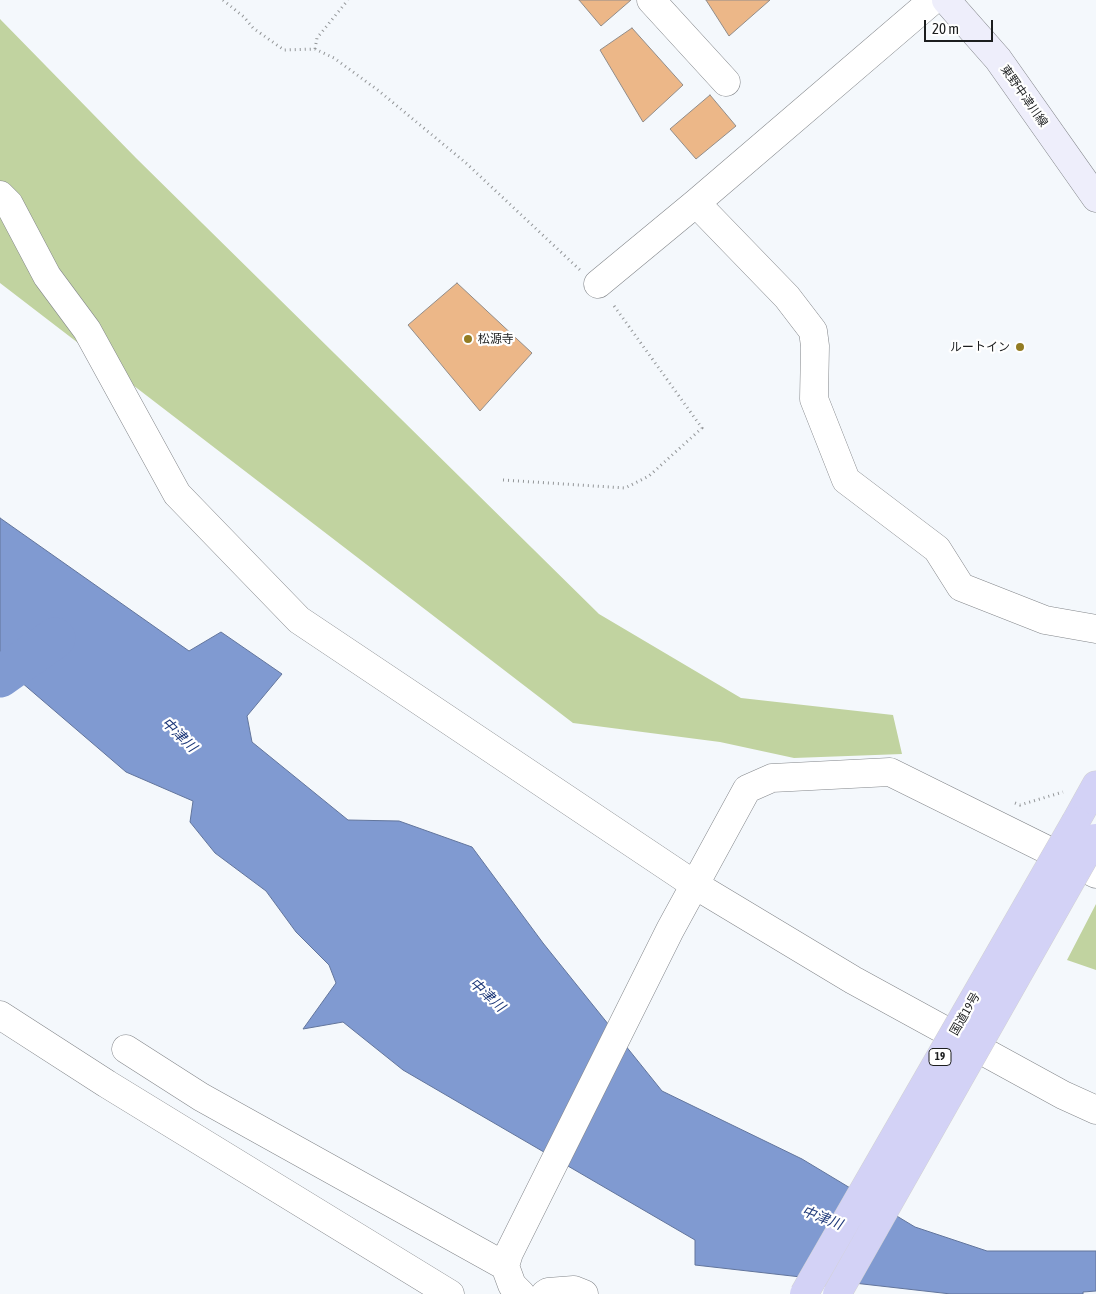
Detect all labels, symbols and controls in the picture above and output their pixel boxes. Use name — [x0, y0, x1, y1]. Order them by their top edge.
scale bar — [926, 10, 995, 42]
text: 20 m — [932, 20, 959, 37]
street label: 東野中津川線 — [997, 62, 1051, 130]
place label: 松源寺 — [478, 332, 514, 346]
marker: 松源寺 — [462, 333, 474, 345]
place label: ルートイン — [950, 340, 1010, 354]
marker: ルートイン — [1014, 341, 1026, 353]
water label: 中津川 — [158, 714, 200, 756]
water label: 中津川 — [466, 975, 508, 1015]
street label: 国道19号 — [947, 990, 983, 1038]
road number: 19 — [929, 1048, 951, 1066]
water label: 中津川 — [799, 1203, 845, 1233]

